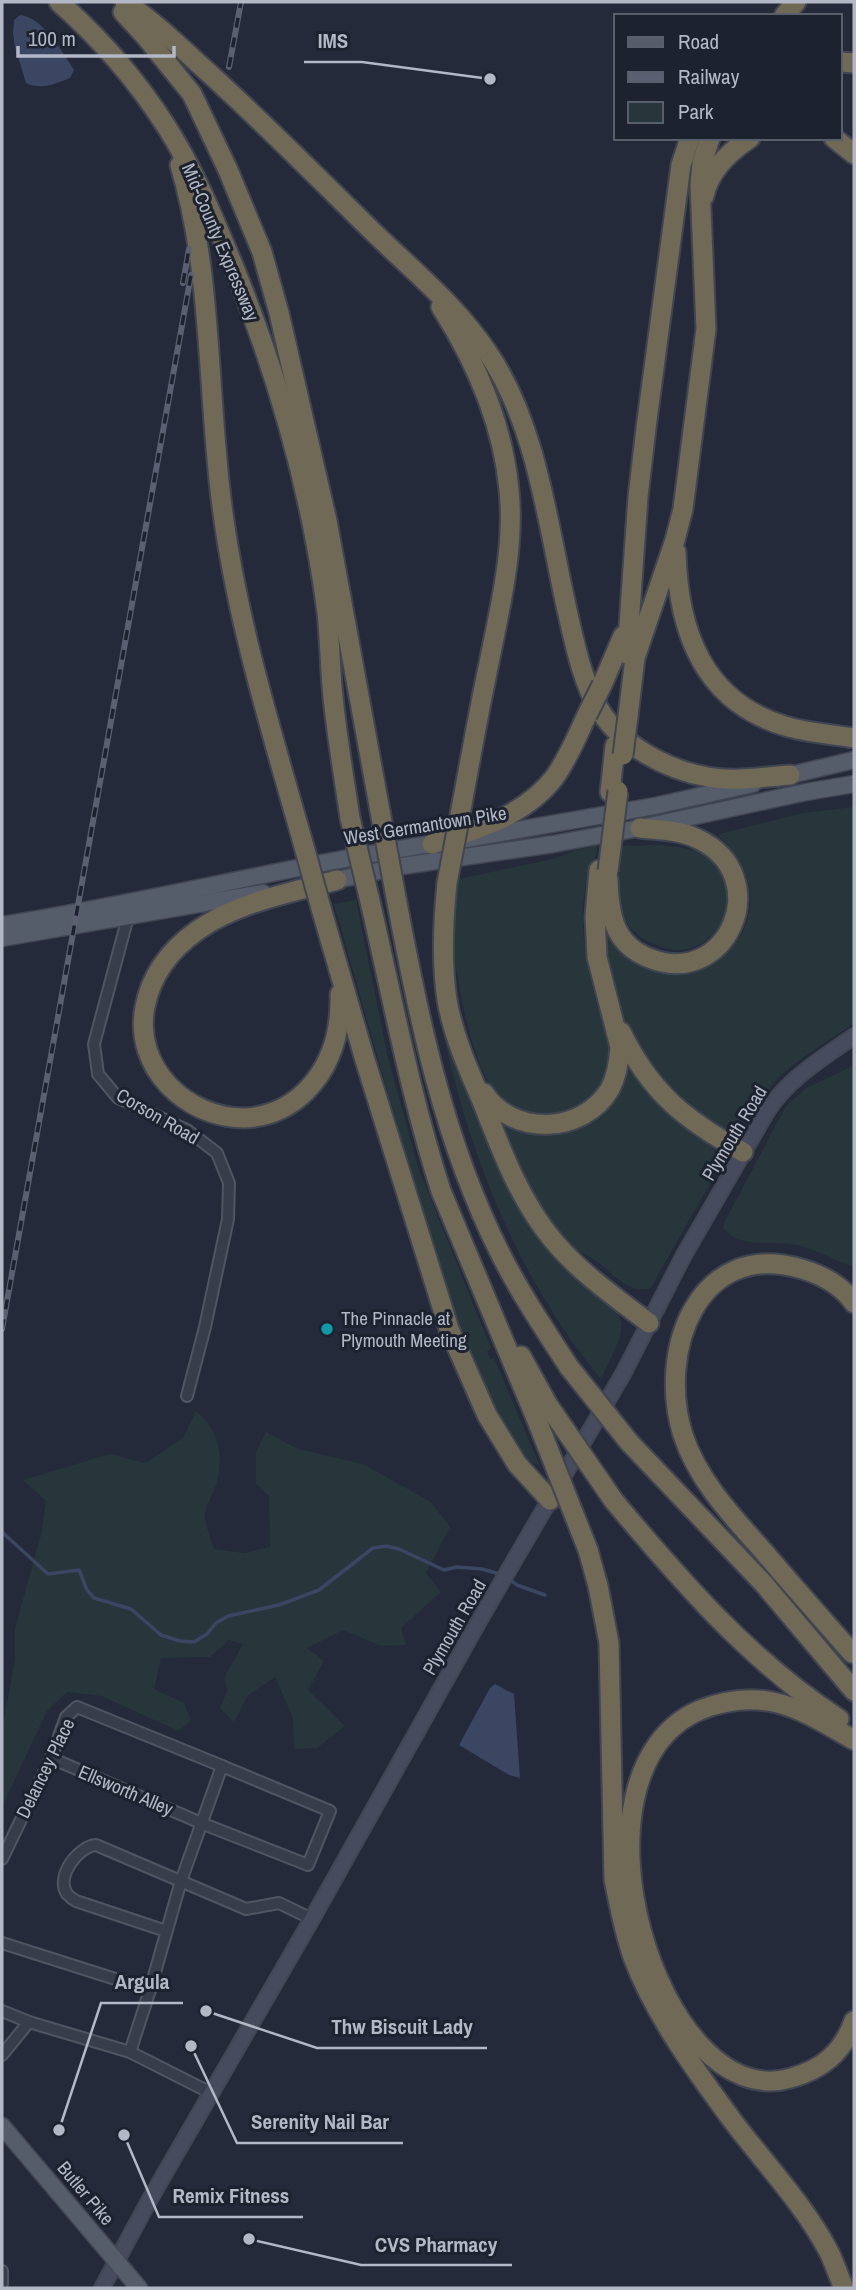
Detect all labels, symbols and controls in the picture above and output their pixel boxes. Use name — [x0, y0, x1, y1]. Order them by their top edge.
scale bar — [18, 14, 173, 58]
legend — [614, 14, 842, 140]
callout: IMS — [304, 20, 362, 62]
text: 100 m — [28, 24, 76, 53]
text: IMS — [318, 26, 348, 55]
text: Road — [678, 27, 719, 56]
text: Railway — [678, 62, 740, 91]
text: Park — [678, 97, 714, 126]
street label: Mid-County Expressway — [176, 159, 266, 325]
street label: West Germantown Pike — [342, 799, 508, 851]
street label: Plymouth Road — [695, 1081, 773, 1185]
street label: Corson Road — [112, 1082, 204, 1150]
place label: The Pinnacle at Plymouth Meeting — [341, 1305, 467, 1353]
marker: The Pinnacle at Plymouth Meeting — [319, 1321, 335, 1337]
street label: Plymouth Road — [416, 1574, 492, 1680]
street label: Delancey Place — [10, 1714, 80, 1822]
street label: Ellsworth Alley — [75, 1758, 177, 1822]
callout: Argula — [101, 1961, 183, 2003]
text: Argula — [115, 1967, 170, 1996]
callout: Thw Biscuit Lady — [317, 2006, 487, 2048]
text: Thw Biscuit Lady — [331, 2012, 473, 2041]
callout: Serenity Nail Bar — [237, 2101, 403, 2143]
text: Serenity Nail Bar — [251, 2107, 389, 2136]
street label: Butler Pike — [52, 2155, 120, 2231]
callout: Remix Fitness — [159, 2175, 303, 2217]
text: Remix Fitness — [173, 2181, 289, 2210]
callout: CVS Pharmacy — [361, 2223, 512, 2265]
text: CVS Pharmacy — [375, 2230, 498, 2259]

